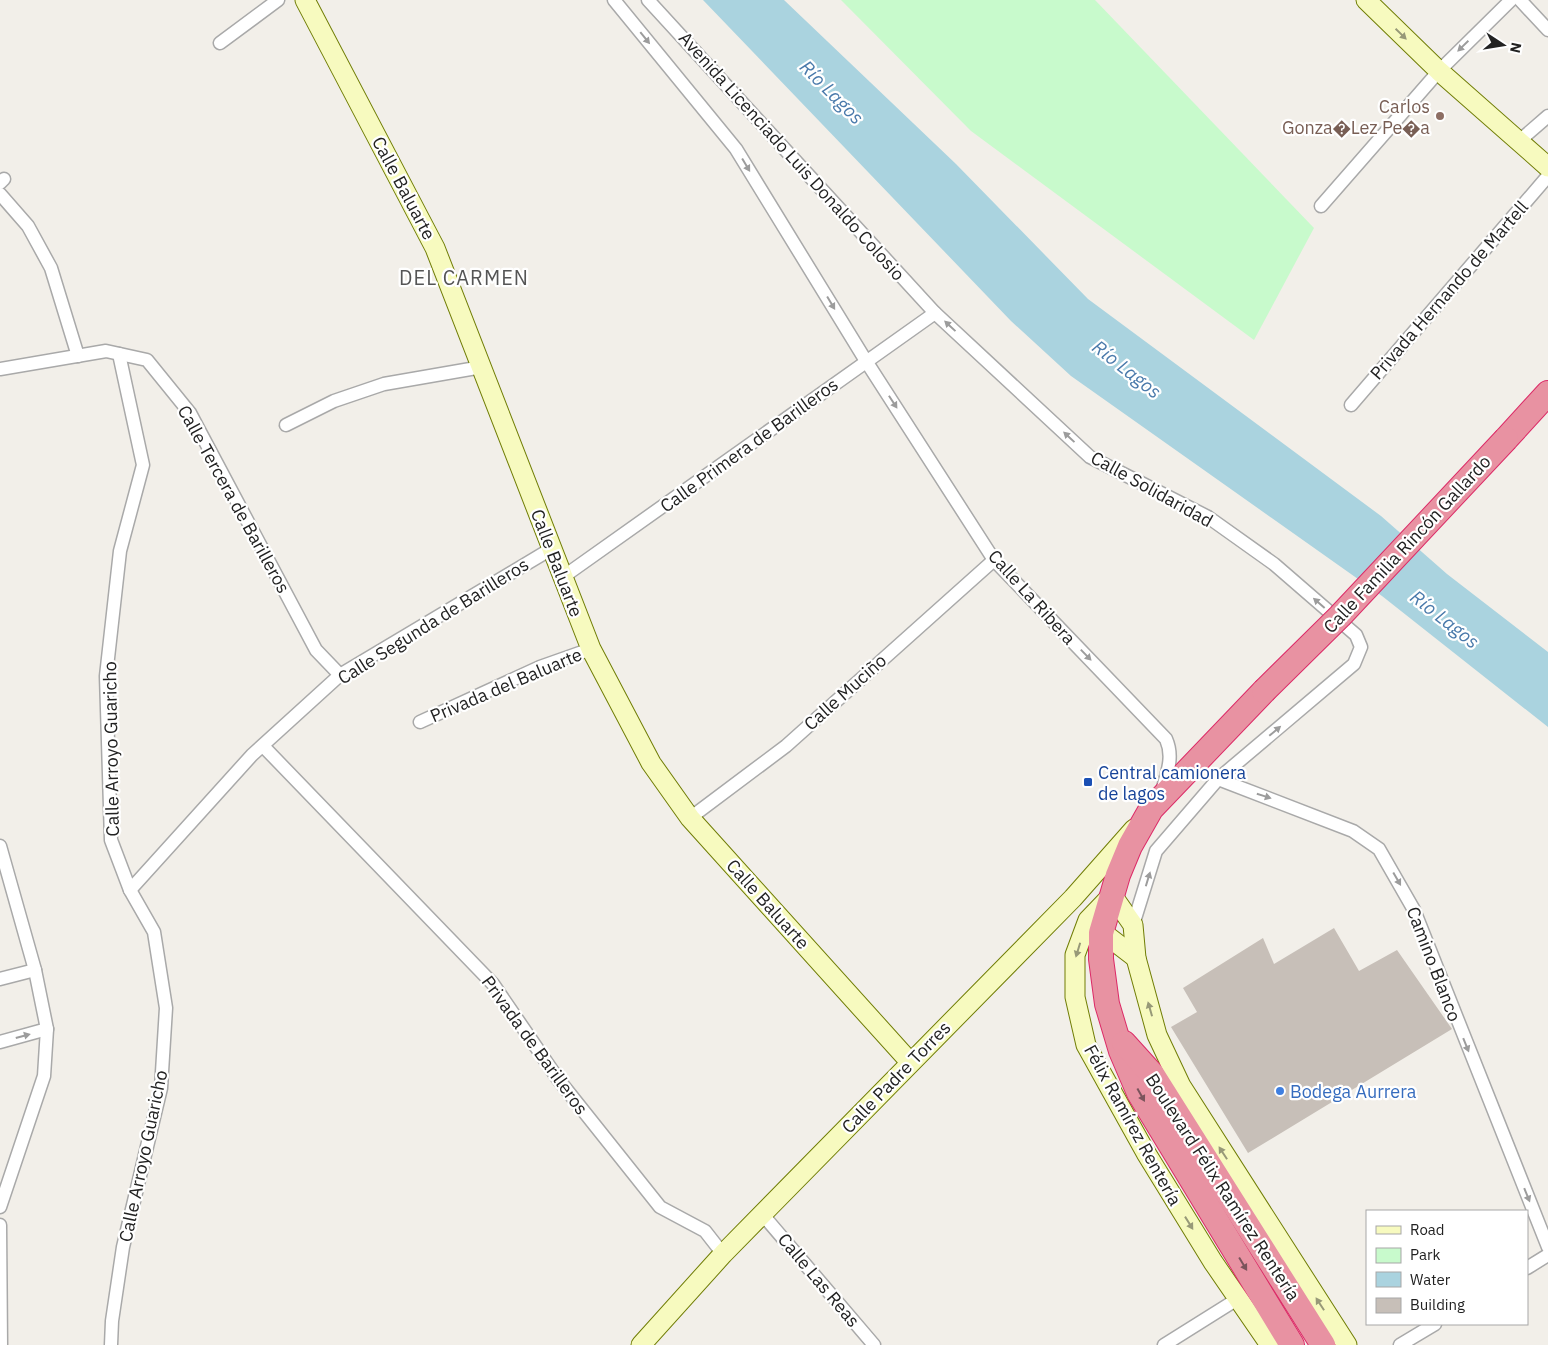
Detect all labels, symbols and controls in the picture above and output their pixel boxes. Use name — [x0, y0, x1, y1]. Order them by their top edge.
north arrow — [1478, 20, 1528, 70]
street label: Avenida Licenciado Luis Donaldo Colosio — [674, 27, 910, 285]
one-way arrow — [1394, 28, 1406, 40]
one-way arrow — [640, 31, 651, 44]
one-way arrow — [1458, 40, 1470, 52]
text: N — [1506, 41, 1526, 55]
water label: Río Lagos — [795, 55, 869, 129]
place label: Carlos Gonza�Lez Pe�a — [1282, 95, 1430, 139]
marker: Carlos Gonza�Lez Pe�a — [1434, 110, 1446, 122]
street label: Calle Baluarte — [367, 132, 441, 244]
one-way arrow — [742, 158, 751, 171]
street label: Privada Hernando de Martell — [1365, 196, 1533, 384]
district label: DEL CARMEN — [399, 264, 529, 291]
one-way arrow — [826, 297, 836, 310]
one-way arrow — [944, 320, 956, 332]
water label: Río Lagos — [1088, 335, 1166, 403]
street label: Calle Primera de Barilleros — [655, 373, 843, 517]
one-way arrow — [888, 395, 897, 409]
street label: Calle Tercera de Barilleros — [173, 401, 295, 597]
one-way arrow — [1063, 431, 1075, 443]
street label: Calle Solidaridad — [1087, 446, 1217, 532]
street label: Calle Familia Rincón Gallardo — [1318, 450, 1496, 638]
street label: Calle Baluarte — [526, 506, 588, 620]
street label: Calle La Ribera — [983, 545, 1081, 650]
street label: Calle Segunda de Barilleros — [333, 553, 533, 689]
water label: Río Lagos — [1406, 585, 1484, 653]
one-way arrow — [1313, 598, 1326, 609]
street label: Privada del Baluarte — [427, 643, 586, 727]
street label: Calle Muciño — [799, 649, 891, 735]
one-way arrow — [1080, 649, 1092, 661]
street label: Calle Arroyo Guaricho — [98, 661, 124, 837]
one-way arrow — [1268, 726, 1281, 737]
place label: Central camionera de lagos — [1098, 761, 1246, 805]
marker: Central camionera de lagos — [1082, 776, 1094, 788]
one-way arrow — [1256, 793, 1271, 800]
street label: Calle Baluarte — [721, 854, 815, 954]
one-way arrow — [1144, 871, 1152, 886]
one-way arrow — [1393, 871, 1401, 886]
street label: Camino Blanco — [1402, 903, 1466, 1025]
one-way arrow — [1073, 942, 1081, 957]
street label: Privada de Barilleros — [477, 971, 593, 1119]
one-way arrow — [1146, 1001, 1154, 1016]
street label: Calle Padre Torres — [837, 1016, 955, 1138]
one-way arrow — [16, 1031, 31, 1039]
one-way arrow — [1462, 1038, 1470, 1053]
street label: Félix Ramírez Rentería — [1079, 1040, 1187, 1210]
street label: Calle Arroyo Guaricho — [114, 1068, 172, 1244]
street label: Boulevard Félix Ramírez Rentería — [1141, 1069, 1305, 1305]
place label: Bodega Aurrera — [1290, 1080, 1417, 1103]
marker: Bodega Aurrera — [1274, 1085, 1286, 1097]
one-way arrow — [1136, 1089, 1145, 1102]
one-way arrow — [1219, 1146, 1228, 1159]
one-way arrow — [1523, 1188, 1531, 1203]
legend — [1366, 1210, 1528, 1325]
one-way arrow — [1184, 1216, 1193, 1229]
text: Road — [1410, 1220, 1445, 1239]
street label: Calle Las Reas — [773, 1228, 865, 1332]
text: Park — [1410, 1245, 1440, 1264]
one-way arrow — [1239, 1258, 1248, 1271]
text: Water — [1410, 1270, 1451, 1289]
text: Building — [1410, 1295, 1465, 1314]
one-way arrow — [1316, 1298, 1325, 1311]

